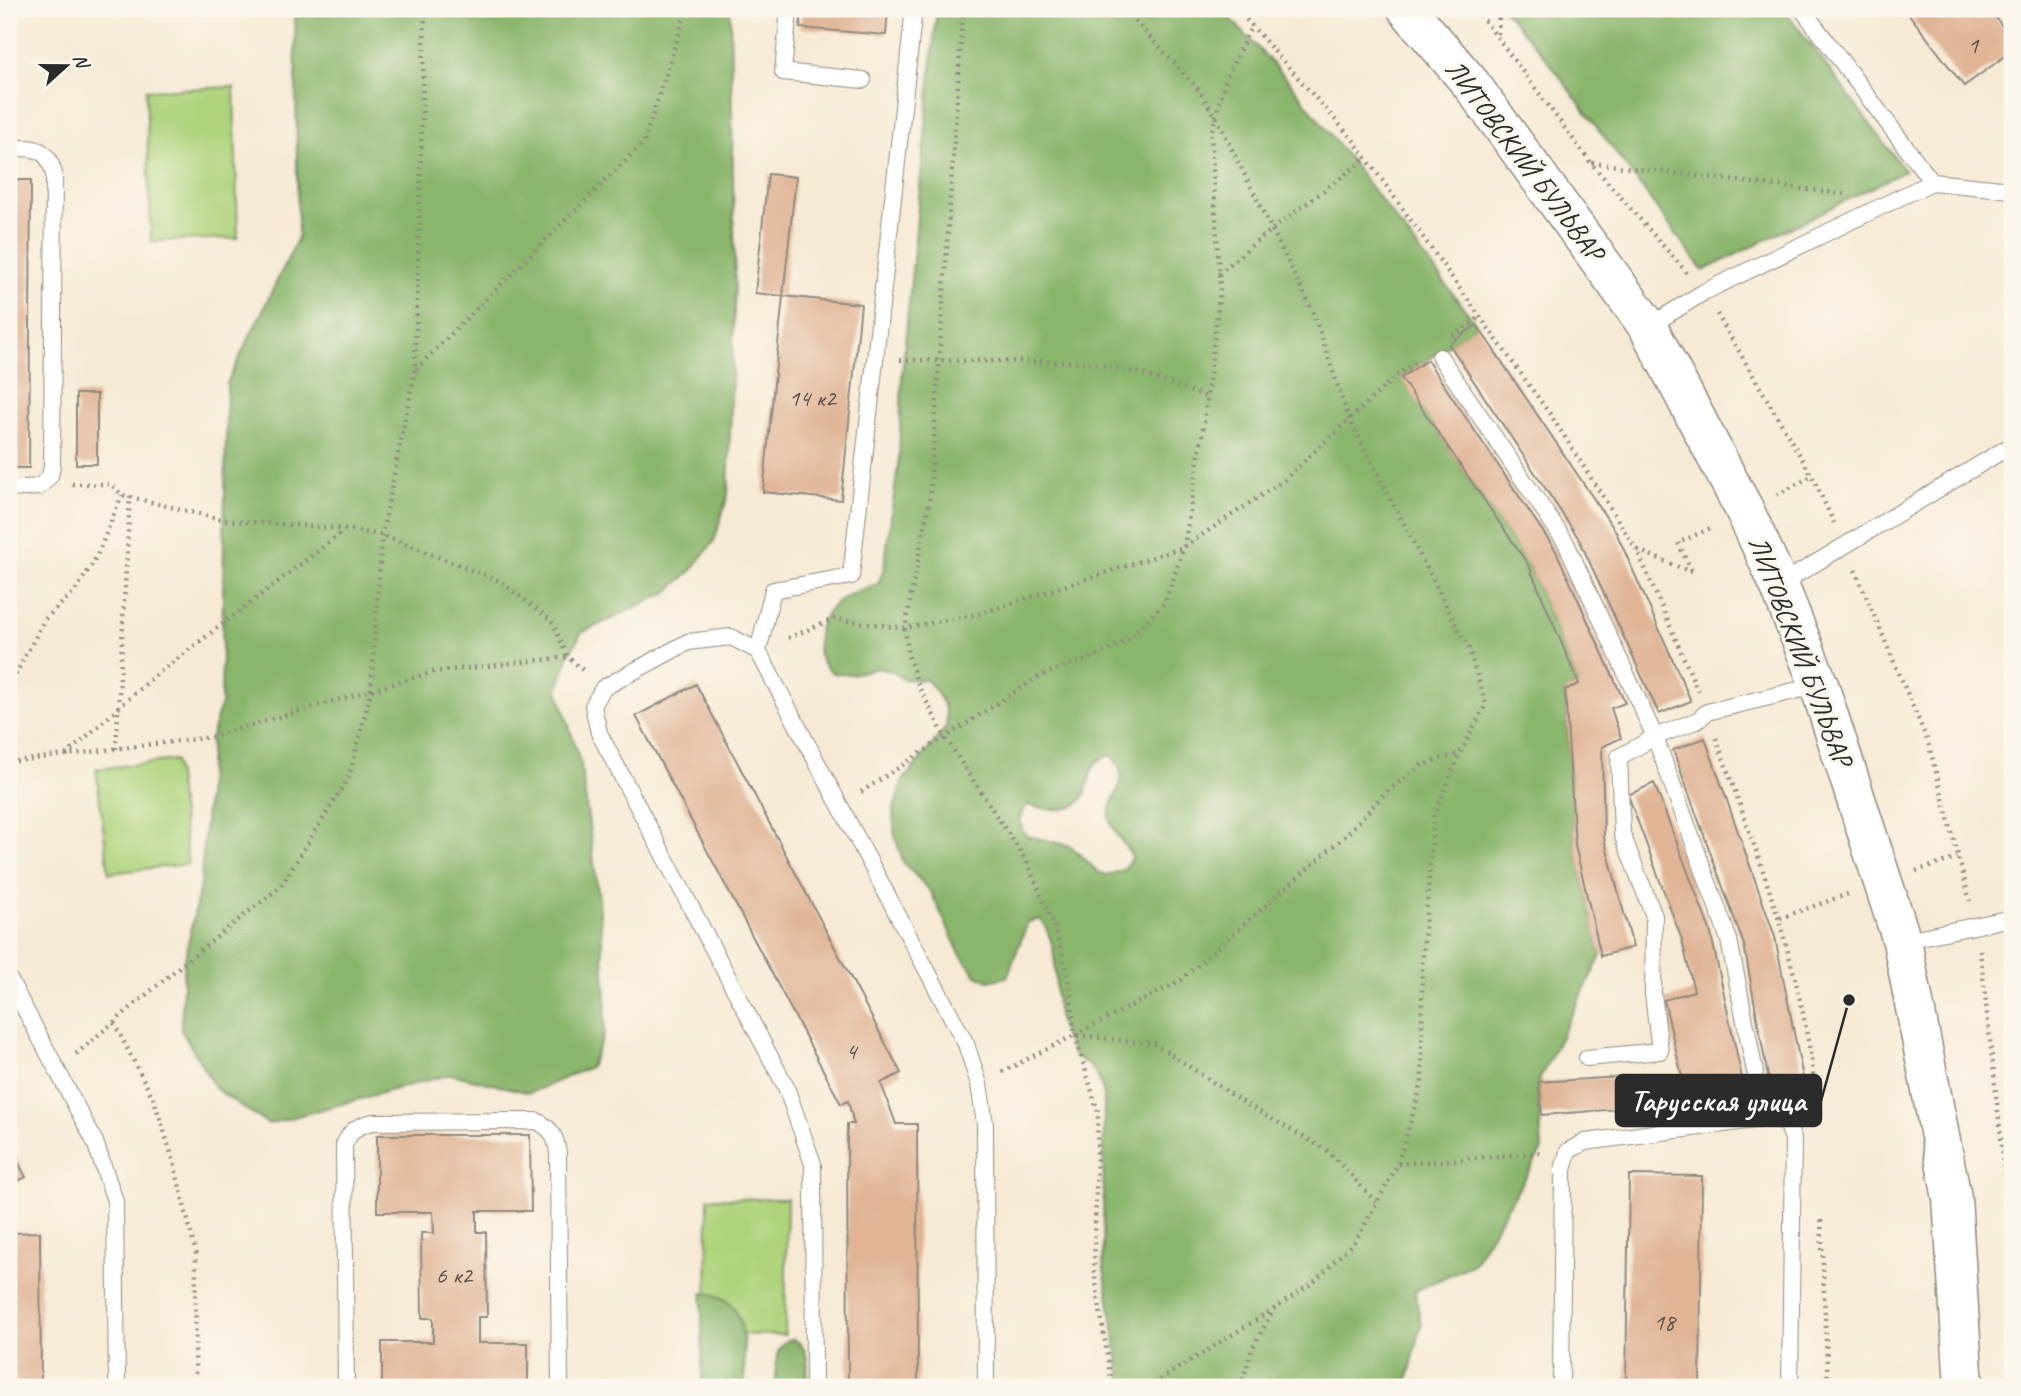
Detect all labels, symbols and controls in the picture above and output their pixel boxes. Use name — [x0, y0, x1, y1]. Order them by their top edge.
house number: 1 — [1968, 30, 1980, 60]
north arrow — [32, 32, 102, 102]
text: N — [68, 50, 95, 73]
street label: ЛИТОВСКИЙ БУЛЬВАР — [1438, 52, 1614, 271]
house number: 14 к2 — [788, 383, 838, 413]
street label: ЛИТОВСКИЙ БУЛЬВАР — [1741, 531, 1862, 774]
house number: 4 — [846, 1036, 859, 1066]
callout: Тарусская улица — [1616, 1075, 1821, 1126]
text: Тарусская улица — [1630, 1082, 1808, 1121]
house number: 6 к2 — [436, 1260, 474, 1290]
house number: 18 — [1653, 1307, 1677, 1337]

